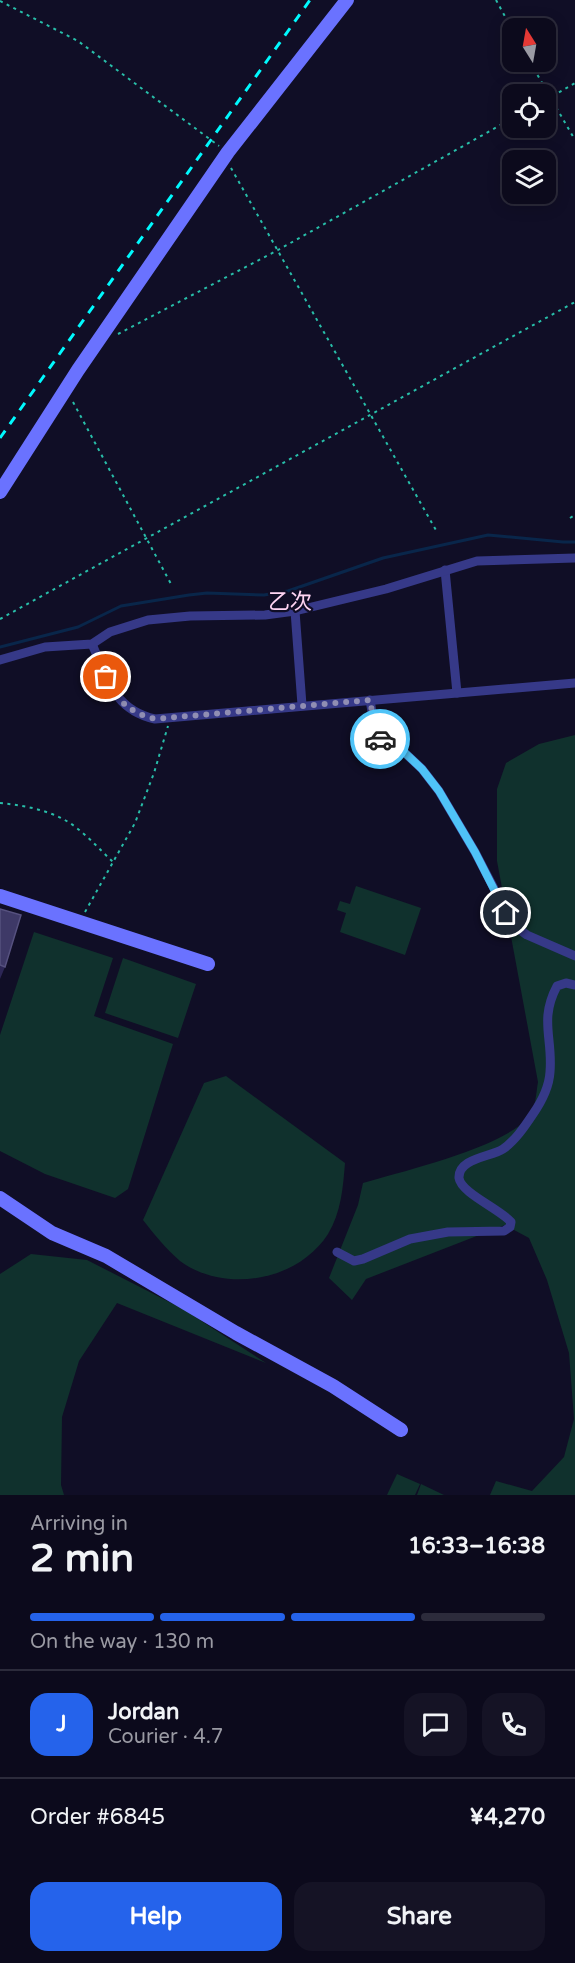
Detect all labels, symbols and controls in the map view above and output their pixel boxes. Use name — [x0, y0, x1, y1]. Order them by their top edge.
north arrow — [502, 18, 556, 72]
map controls — [502, 18, 556, 204]
button: locate — [502, 84, 556, 138]
button: layers — [502, 150, 556, 204]
district label: 乙次 — [268, 589, 312, 615]
pin — [80, 651, 131, 702]
icon: bag — [89, 660, 122, 693]
courier — [350, 709, 410, 769]
icon: car — [364, 723, 397, 756]
pin — [480, 887, 531, 938]
icon: home — [489, 896, 522, 929]
text: Arriving in — [30, 1512, 128, 1536]
text: 16:33–16:38 — [408, 1533, 545, 1559]
text: 2 min — [30, 1535, 134, 1582]
text: On the way · 130 m — [30, 1630, 214, 1654]
button: chat — [404, 1693, 467, 1756]
button: phone — [482, 1693, 545, 1756]
text: Jordan — [108, 1699, 179, 1725]
text: J — [56, 1711, 67, 1737]
text: Courier · 4.7 — [108, 1725, 223, 1749]
text: Order #6845 — [30, 1804, 165, 1830]
text: ¥4,270 — [470, 1804, 545, 1830]
button: Help — [30, 1882, 282, 1951]
button: Share — [294, 1882, 545, 1951]

